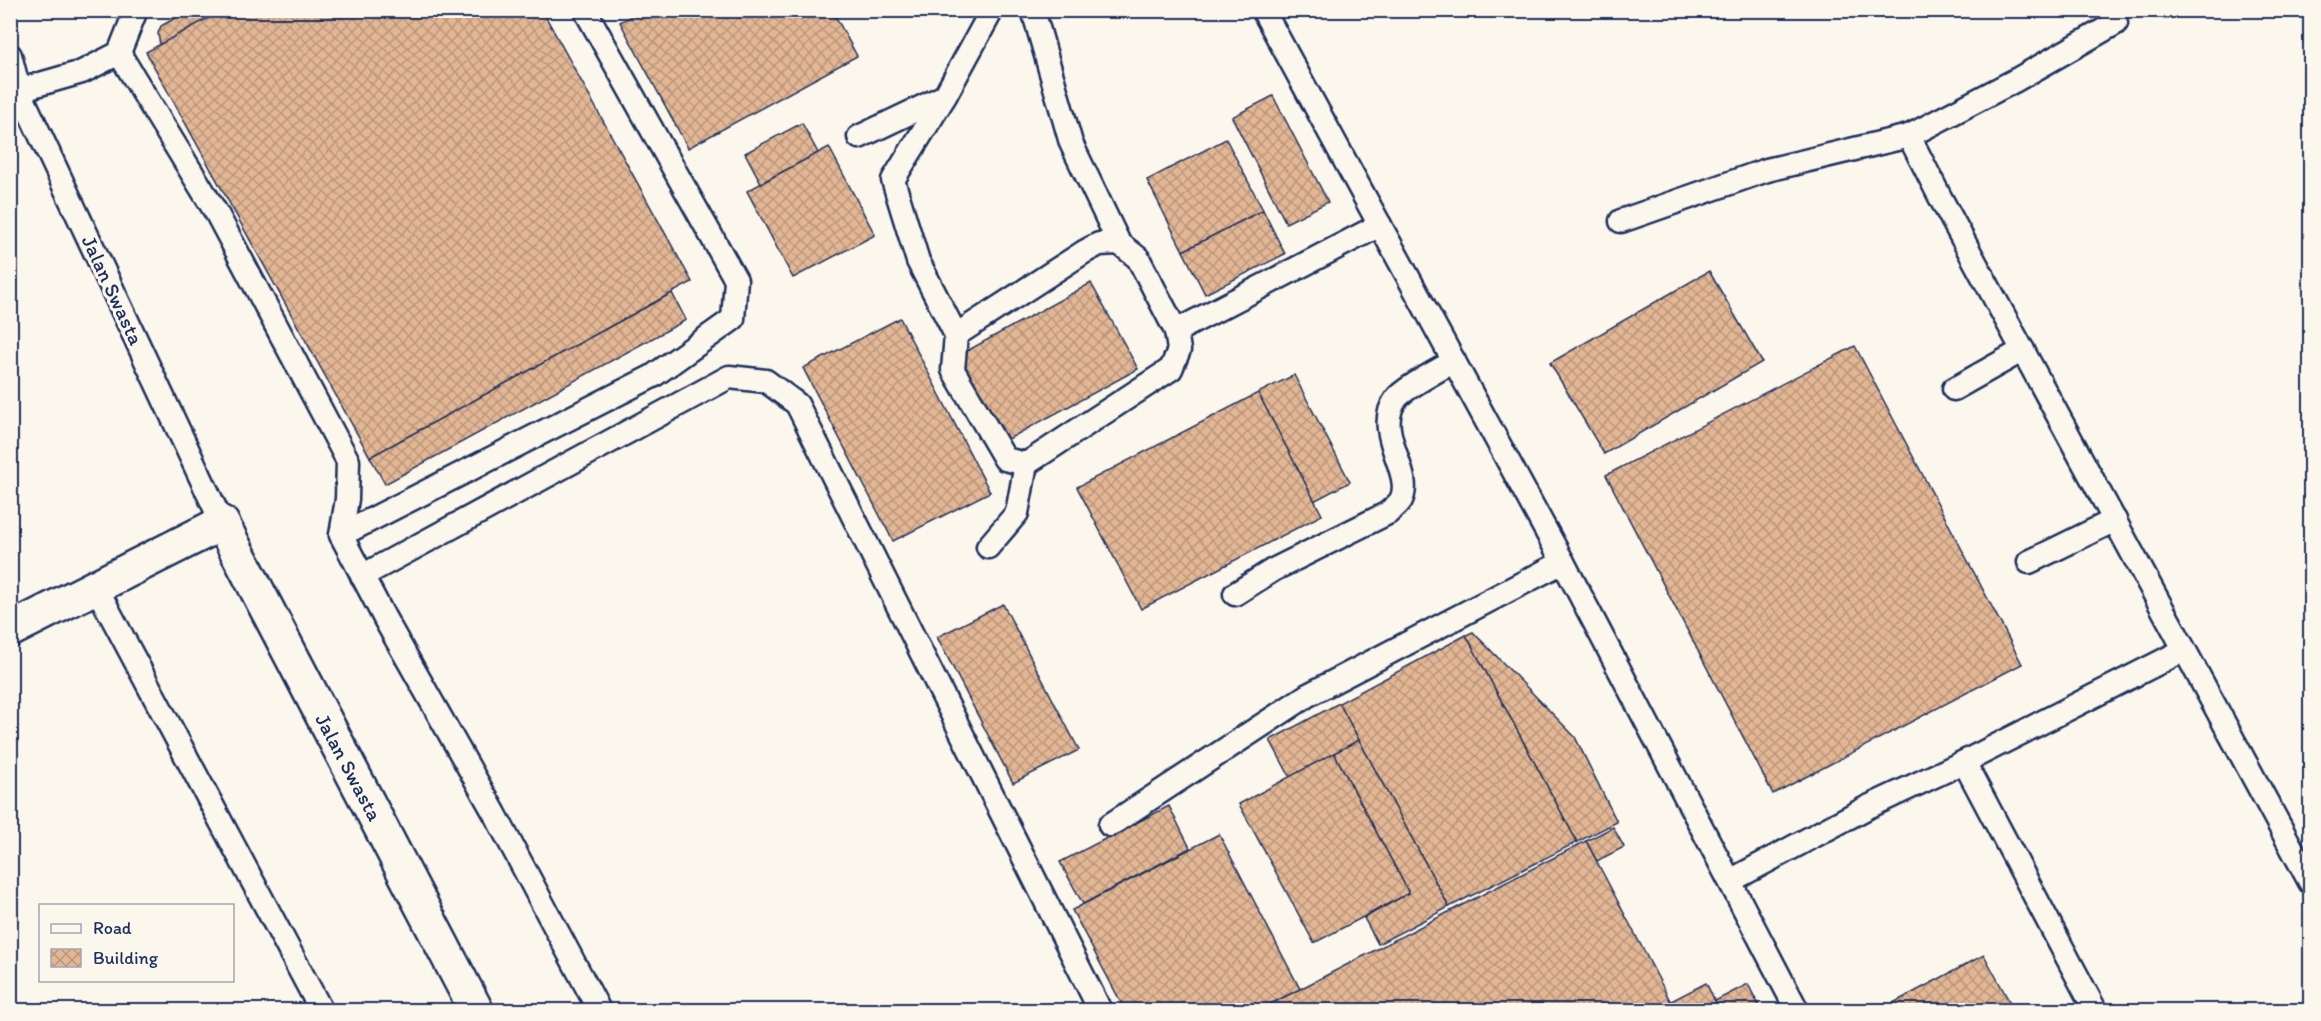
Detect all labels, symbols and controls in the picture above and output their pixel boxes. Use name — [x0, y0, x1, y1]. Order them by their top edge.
street label: Jalan Swasta — [77, 231, 149, 349]
street label: Jalan Swasta — [310, 709, 388, 825]
legend — [39, 904, 234, 982]
text: Road — [93, 917, 132, 939]
text: Building — [93, 947, 159, 969]

